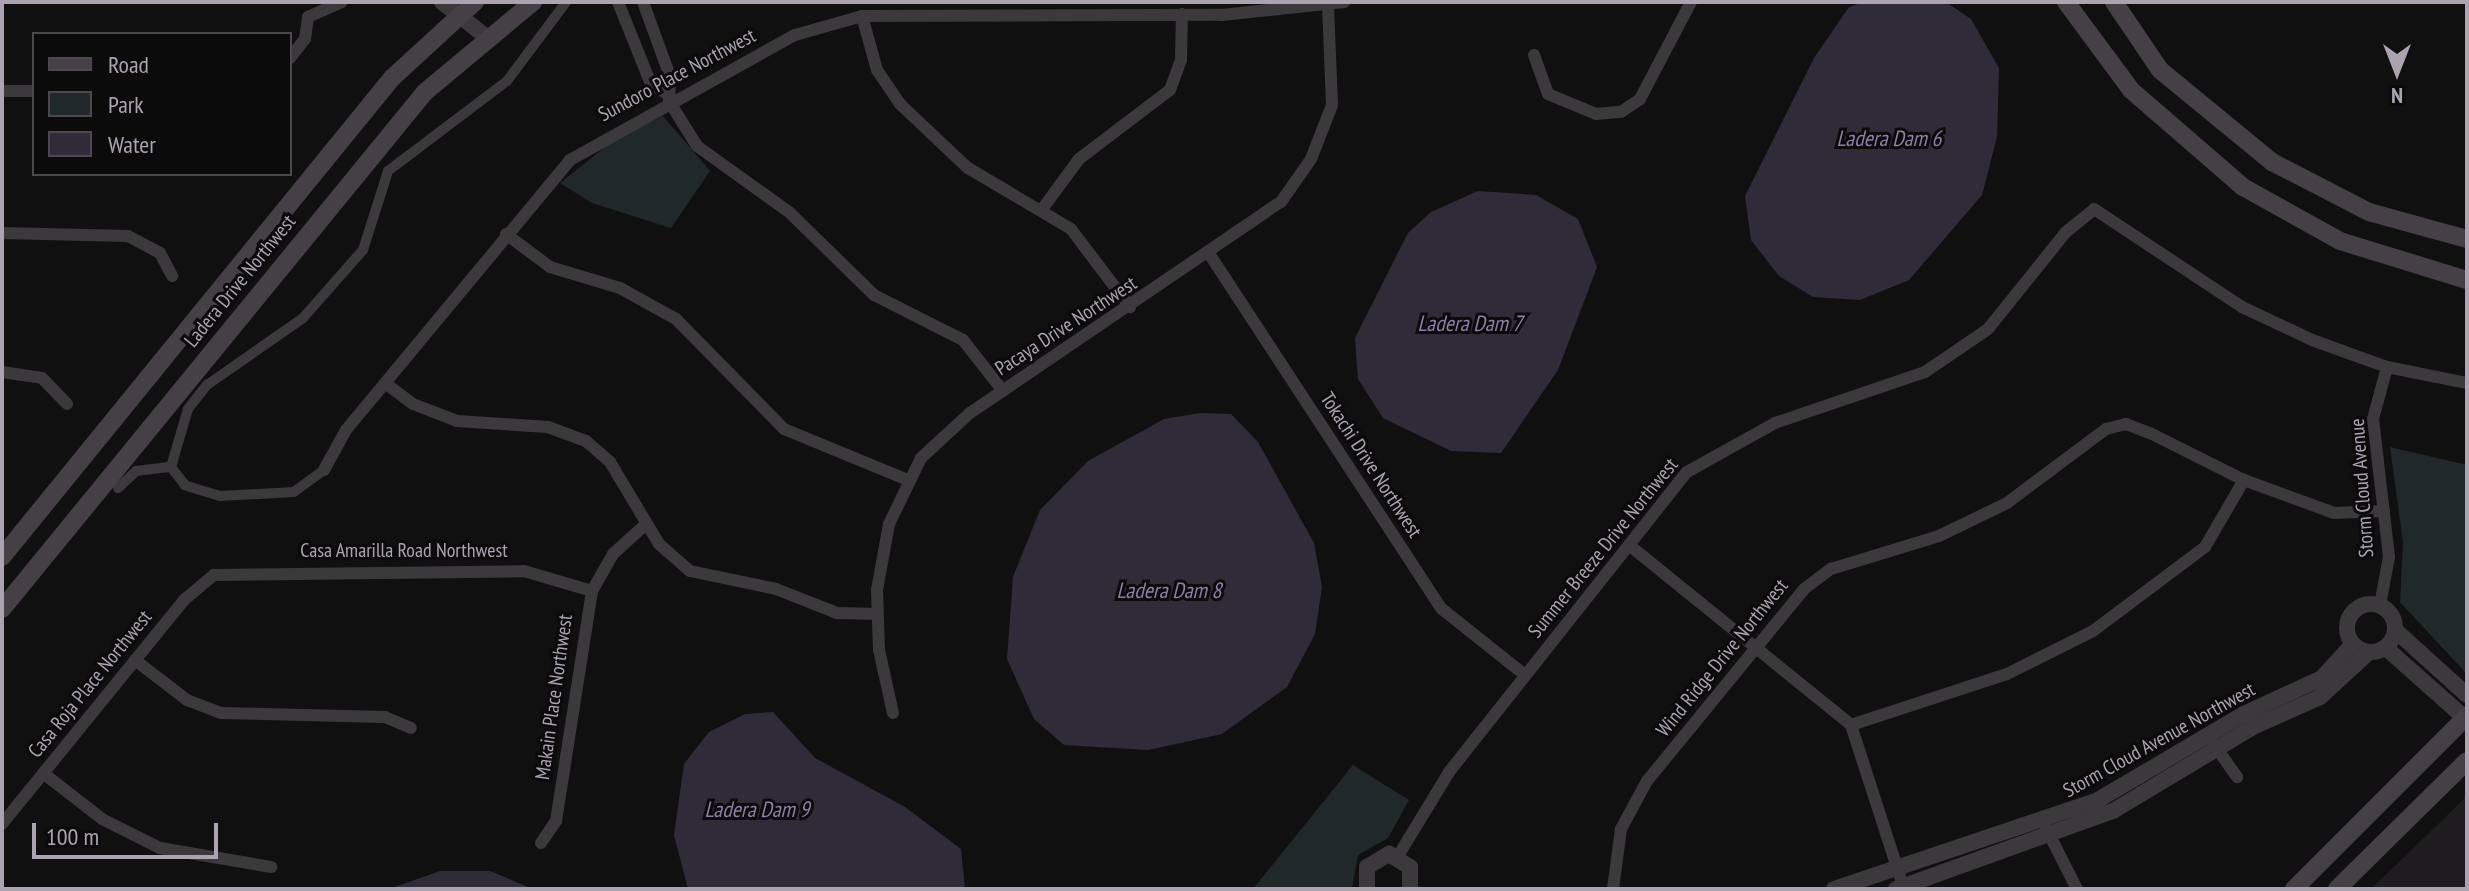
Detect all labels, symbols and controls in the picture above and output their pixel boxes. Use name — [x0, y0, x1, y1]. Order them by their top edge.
street label: Sundoro Place Northwest — [594, 23, 760, 127]
legend — [32, 32, 292, 176]
north arrow — [2357, 32, 2437, 112]
text: Road — [108, 49, 149, 80]
text: N — [2391, 82, 2403, 110]
text: Park — [108, 89, 144, 120]
water label: Ladera Dam 6 — [1837, 126, 1941, 152]
text: Water — [108, 129, 156, 160]
street label: Ladera Drive Northwest — [179, 210, 301, 352]
street label: Pacaya Drive Northwest — [991, 271, 1141, 381]
water label: Ladera Dam 7 — [1418, 311, 1522, 337]
street label: Tokachi Drive Northwest — [1315, 388, 1427, 542]
street label: Storm Cloud Avenue — [2345, 417, 2379, 559]
street label: Summer Breeze Drive Northwest — [1523, 453, 1683, 643]
street label: Casa Amarilla Road Northwest — [300, 538, 508, 562]
street label: Wind Ridge Drive Northwest — [1651, 574, 1793, 742]
water label: Ladera Dam 8 — [1117, 578, 1221, 604]
street label: Casa Roja Place Northwest — [23, 605, 157, 763]
street label: Makain Place Northwest — [531, 613, 577, 781]
street label: Storm Cloud Avenue Northwest — [2059, 677, 2259, 803]
water label: Ladera Dam 9 — [705, 797, 809, 823]
scale bar — [36, 807, 222, 857]
text: 100 m — [46, 821, 99, 852]

